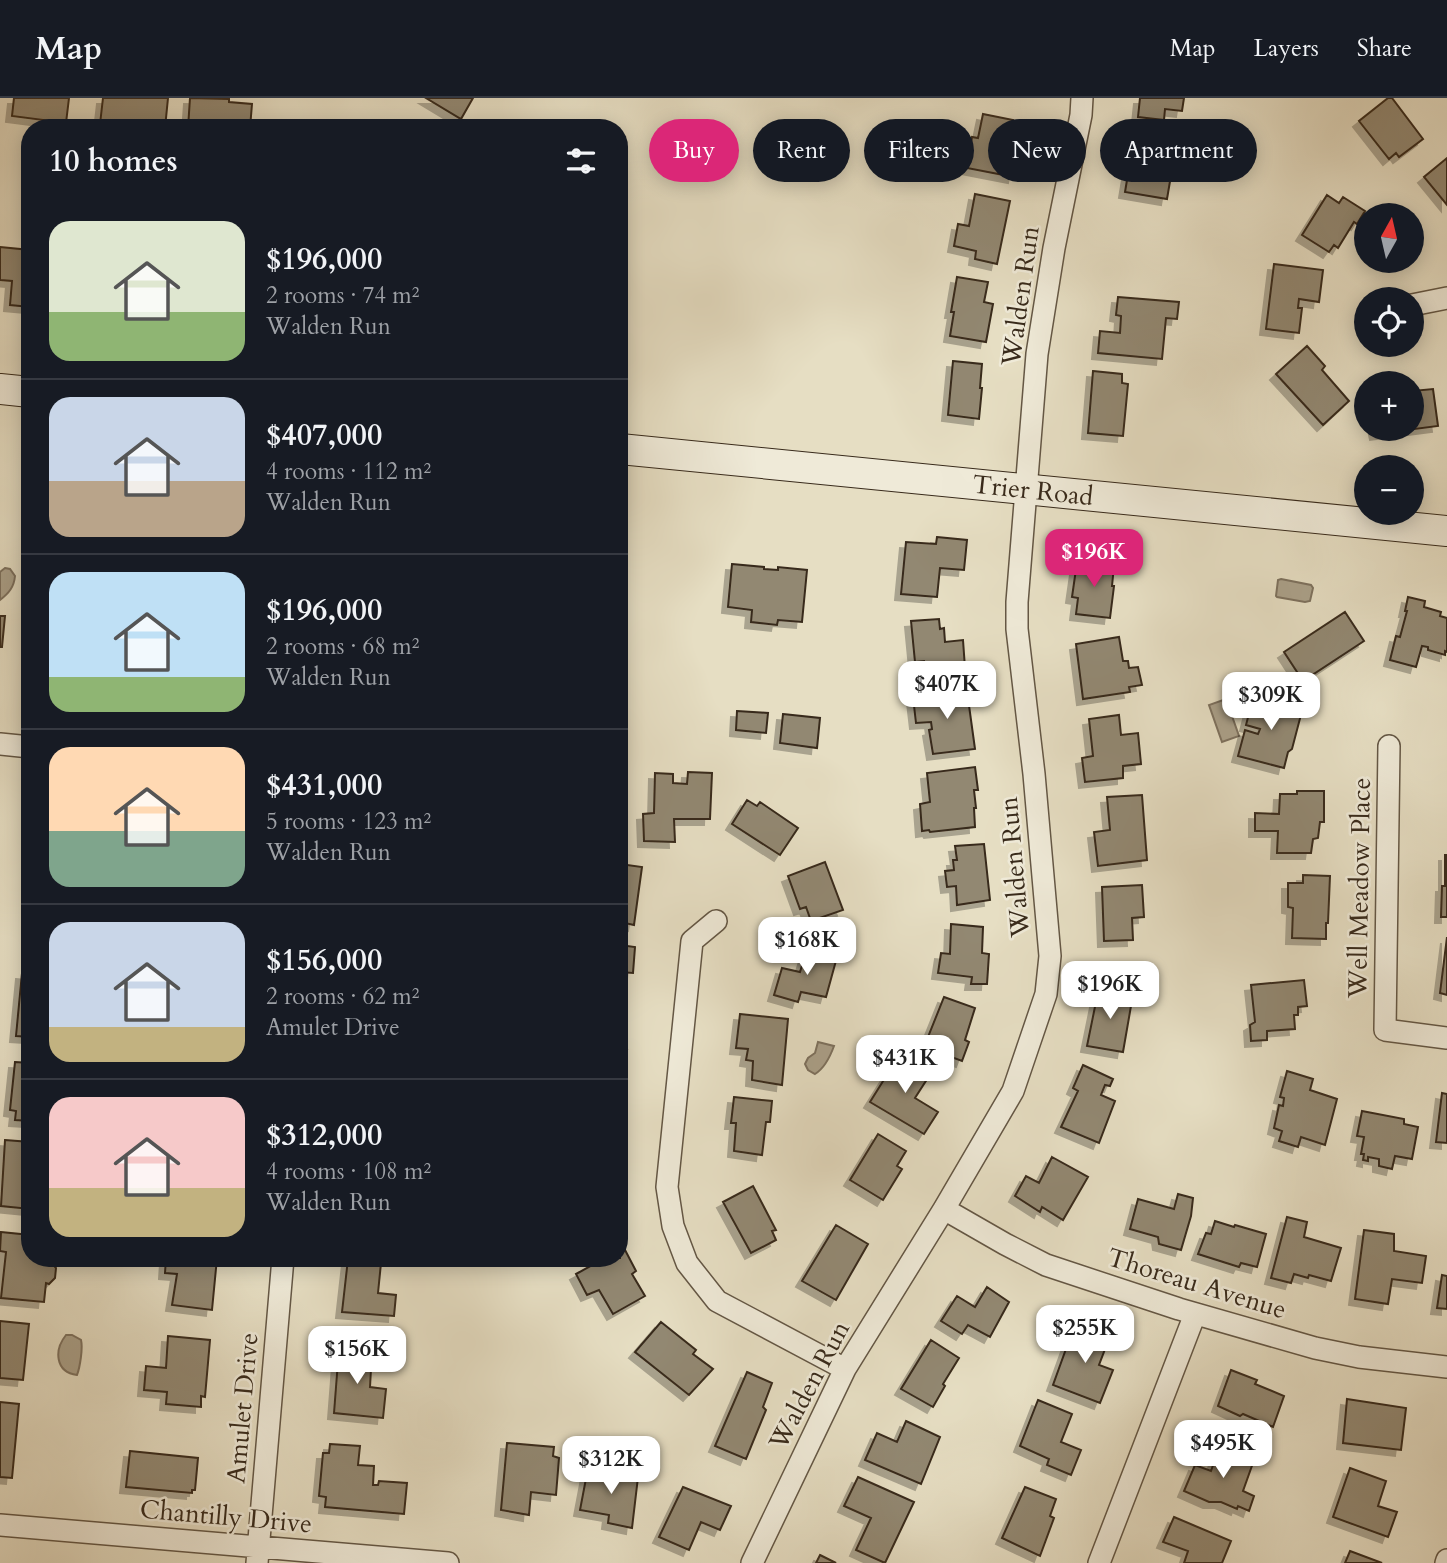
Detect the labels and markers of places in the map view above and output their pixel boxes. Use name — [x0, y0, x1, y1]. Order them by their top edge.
pin: $196K — [1045, 530, 1143, 589]
pin: $407K — [898, 662, 996, 721]
pin: $309K — [1222, 672, 1320, 732]
pin: $168K — [758, 918, 856, 977]
pin: $196K — [1061, 962, 1159, 1021]
pin: $431K — [856, 1035, 954, 1095]
pin: $255K — [1036, 1306, 1134, 1365]
pin: $156K — [308, 1326, 406, 1386]
pin: $495K — [1174, 1420, 1272, 1480]
pin: $312K — [562, 1436, 660, 1496]

